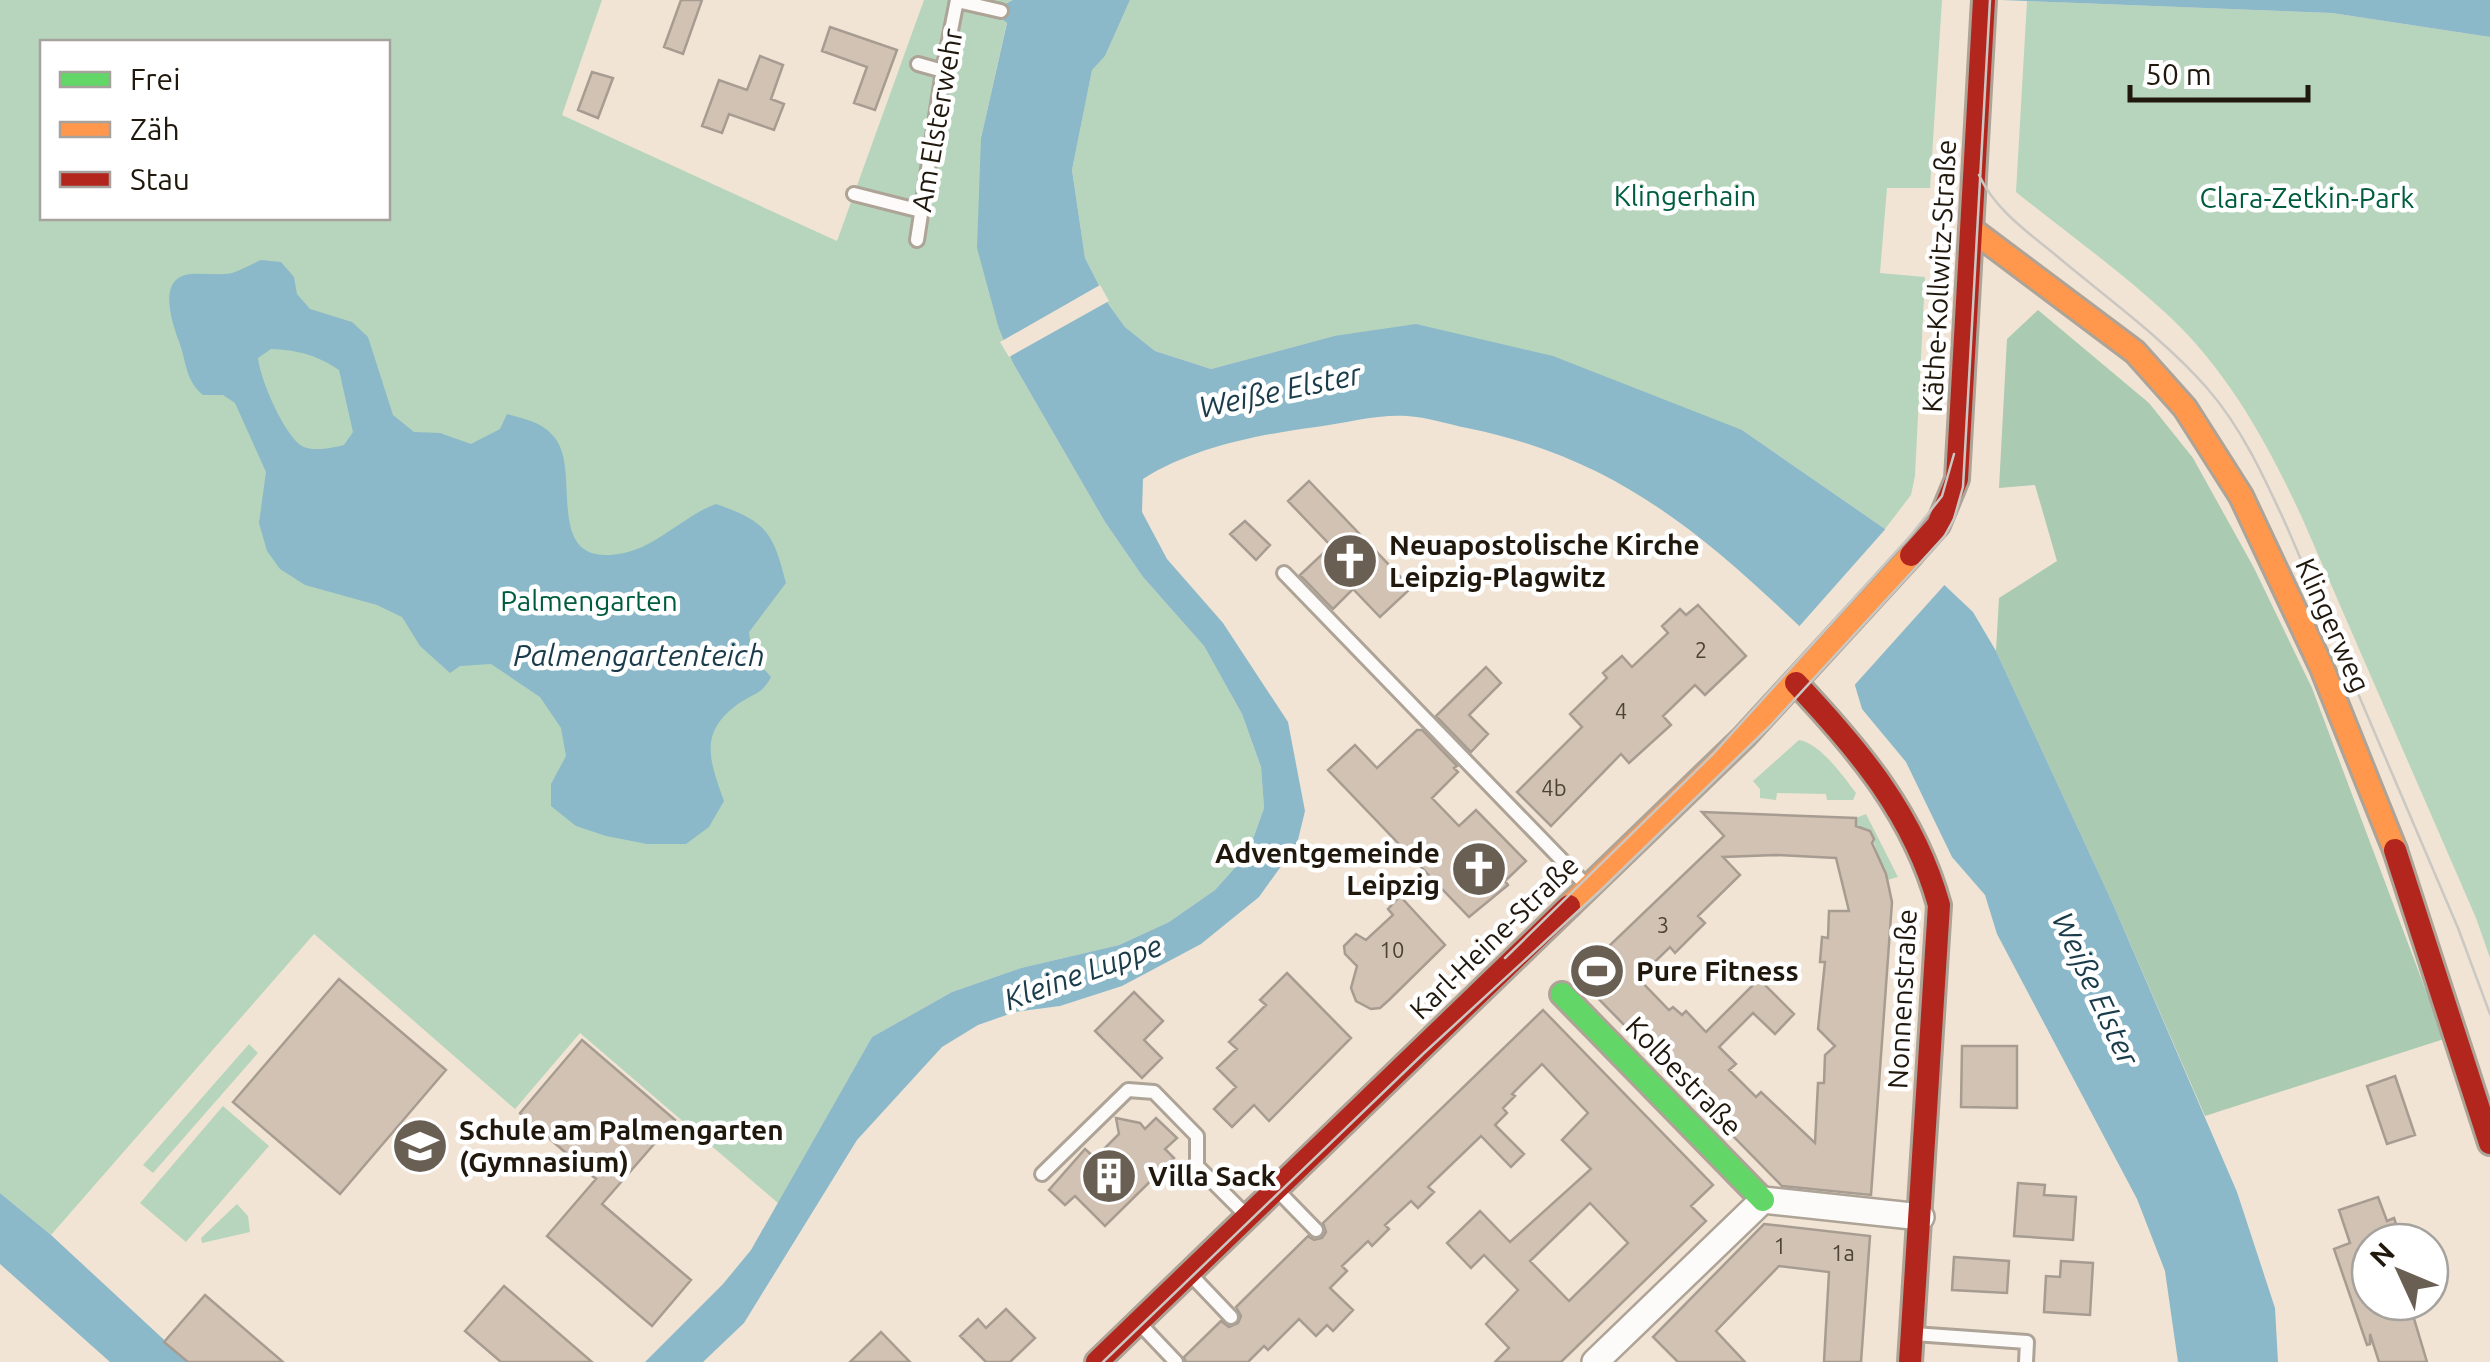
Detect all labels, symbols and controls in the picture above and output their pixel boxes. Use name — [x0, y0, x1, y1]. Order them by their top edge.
street label: Am Elsterwehr — [905, 26, 968, 214]
legend — [40, 40, 390, 220]
scale bar — [2130, 40, 2308, 102]
text: 50 m — [2145, 57, 2212, 91]
text: Frei — [130, 62, 180, 96]
text: Zäh — [130, 112, 180, 146]
street label: Käthe-Kollwitz-Straße — [1916, 139, 1961, 413]
text: Stau — [130, 162, 190, 196]
park label: Klingerhain — [1614, 180, 1756, 211]
park label: Clara-Zetkin-Park — [2200, 182, 2414, 213]
water label: Weiße Elster — [1196, 356, 1365, 424]
place label: Neuapostolische Kirche Leipzig-Plagwitz — [1389, 529, 1700, 592]
church icon: Neuapostolische Kirche Leipzig-Plagwitz — [1320, 531, 1380, 591]
street label: Klingerweg — [2290, 553, 2377, 696]
park label: Palmengarten — [500, 585, 678, 616]
house number: 2 — [1695, 637, 1707, 662]
water label: Palmengartenteich — [513, 638, 765, 672]
house number: 4 — [1615, 698, 1627, 723]
house number: 4b — [1541, 775, 1567, 800]
place label: Adventgemeinde Leipzig — [1215, 837, 1440, 900]
church icon: Adventgemeinde Leipzig — [1449, 839, 1509, 899]
street label: Karl-Heine-Straße — [1403, 848, 1584, 1025]
water label: Weiße Elster — [2046, 907, 2147, 1072]
street label: Nonnenstraße — [1881, 908, 1922, 1090]
house number: 3 — [1657, 912, 1669, 937]
water label: Kleine Luppe — [999, 928, 1166, 1016]
house number: 10 — [1380, 937, 1404, 962]
sports icon: Pure Fitness — [1567, 941, 1627, 1001]
place label: Pure Fitness — [1636, 955, 1799, 986]
street label: Kolbestraße — [1620, 1010, 1749, 1141]
place label: Schule am Palmengarten (Gymnasium) — [459, 1114, 784, 1178]
school or university icon: Schule am Palmengarten (Gymnasium) — [390, 1116, 450, 1176]
building icon: Villa Sack — [1079, 1146, 1139, 1206]
place label: Villa Sack — [1148, 1160, 1277, 1191]
north arrow — [2350, 1222, 2450, 1322]
house number: 1 — [1774, 1233, 1786, 1258]
text: N — [2363, 1236, 2400, 1273]
house number: 1a — [1831, 1240, 1855, 1265]

